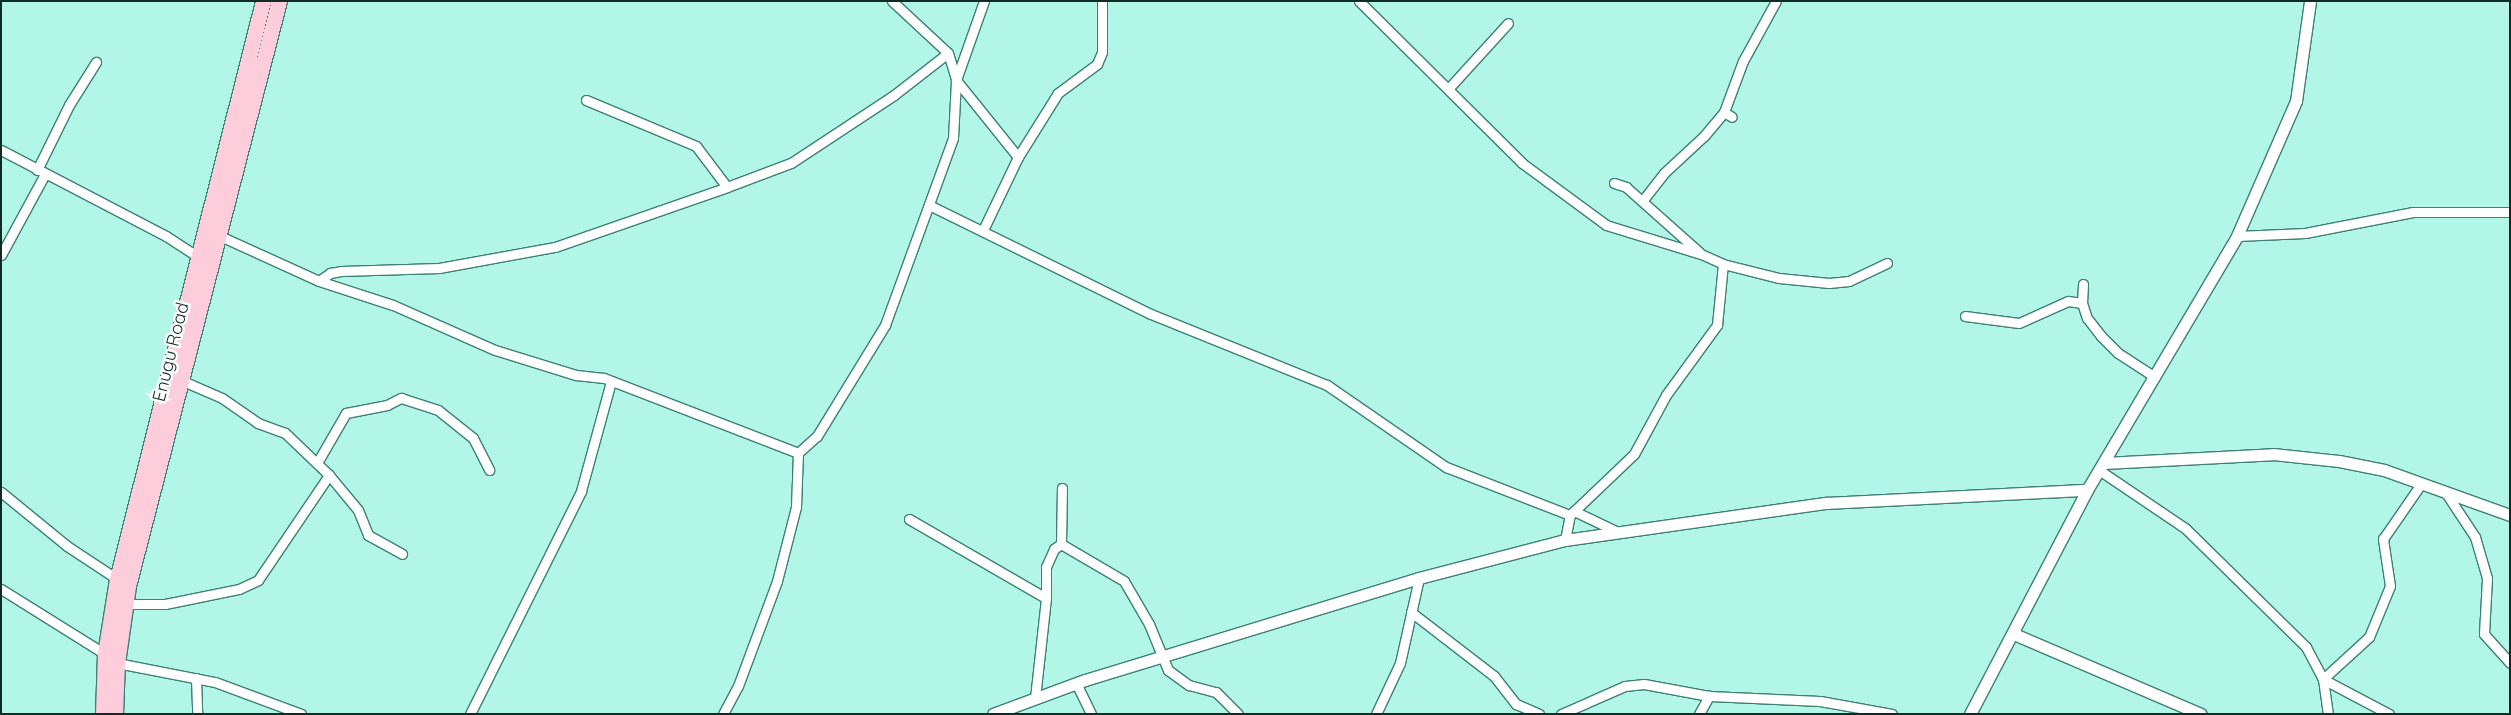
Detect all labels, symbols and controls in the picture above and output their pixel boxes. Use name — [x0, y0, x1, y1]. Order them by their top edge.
street label: Enugu Road — [148, 300, 194, 404]

